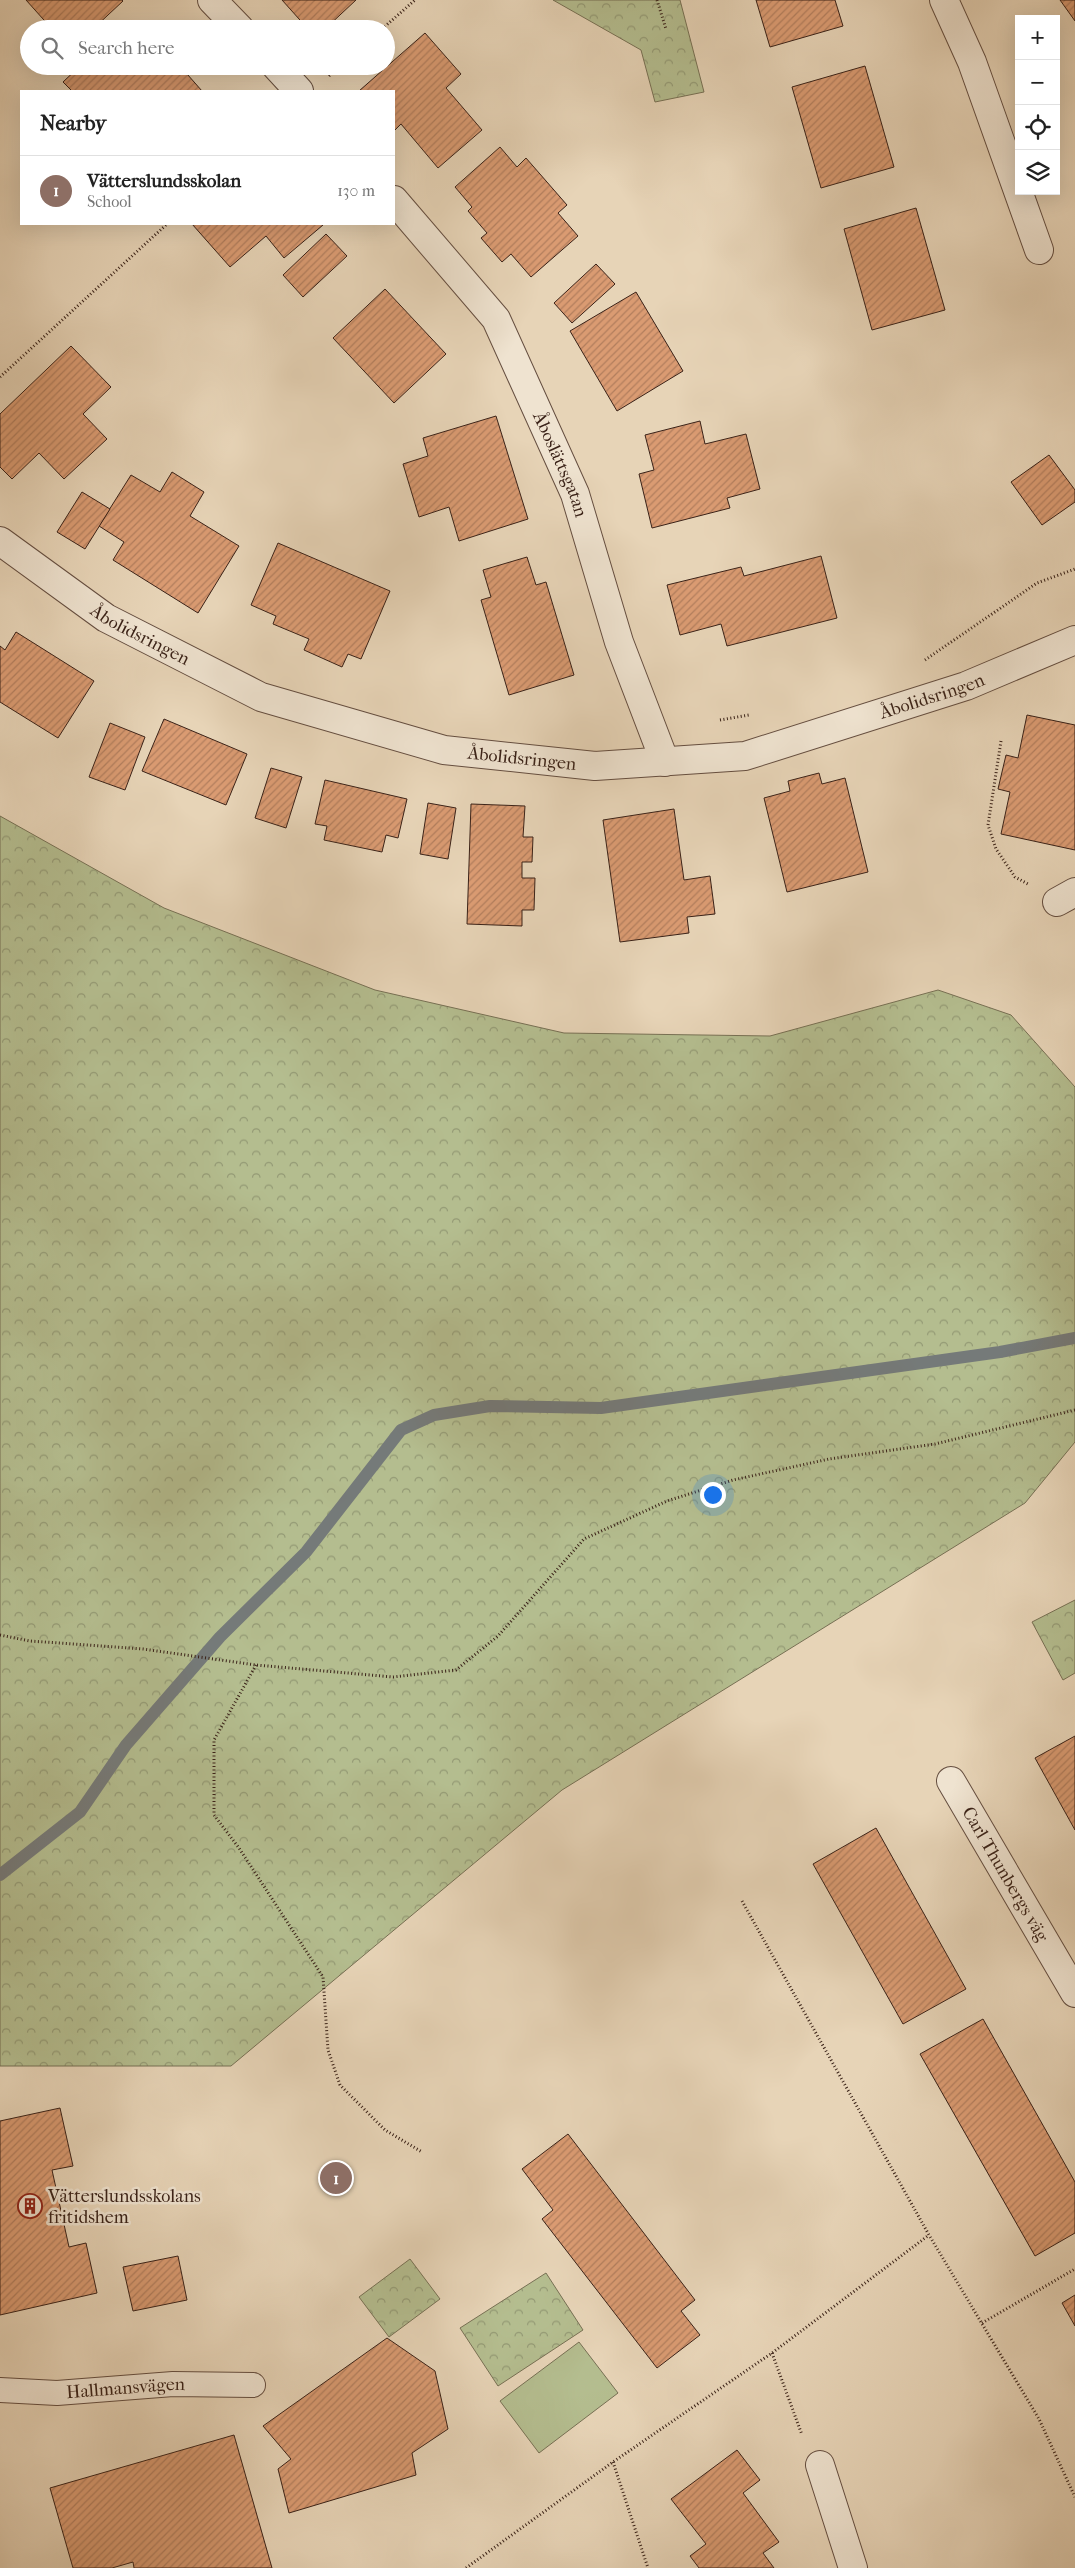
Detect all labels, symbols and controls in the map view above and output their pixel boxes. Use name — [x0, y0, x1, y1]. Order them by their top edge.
map controls — [1015, 15, 1060, 195]
button: + — [1015, 15, 1060, 60]
search box — [20, 20, 395, 75]
icon: search — [38, 34, 66, 62]
text: Search here — [78, 37, 174, 59]
button: − — [1015, 60, 1060, 105]
button: locate — [1015, 105, 1060, 150]
text: Nearby — [40, 111, 106, 135]
button: layers — [1015, 150, 1060, 195]
text: Vätterslundsskolan — [87, 170, 241, 192]
text: 1 — [53, 181, 59, 200]
text: 130 m — [337, 181, 375, 200]
text: School — [87, 192, 132, 211]
street label: Åboslättsgatan — [528, 407, 591, 520]
street label: Åbolidsringen — [85, 599, 194, 670]
street label: Åbolidsringen — [876, 669, 988, 724]
street label: Åbolidsringen — [466, 741, 578, 775]
your location — [700, 1482, 726, 1508]
street label: Carl Thunbergs väg — [957, 1803, 1053, 1946]
pin: 1 — [320, 2159, 352, 2197]
place label: Vätterslundsskolans fritidshem — [47, 2186, 201, 2228]
building icon: Vätterslundsskolans fritidshem — [17, 2193, 43, 2219]
street label: Hallmansvägen — [66, 2374, 186, 2403]

